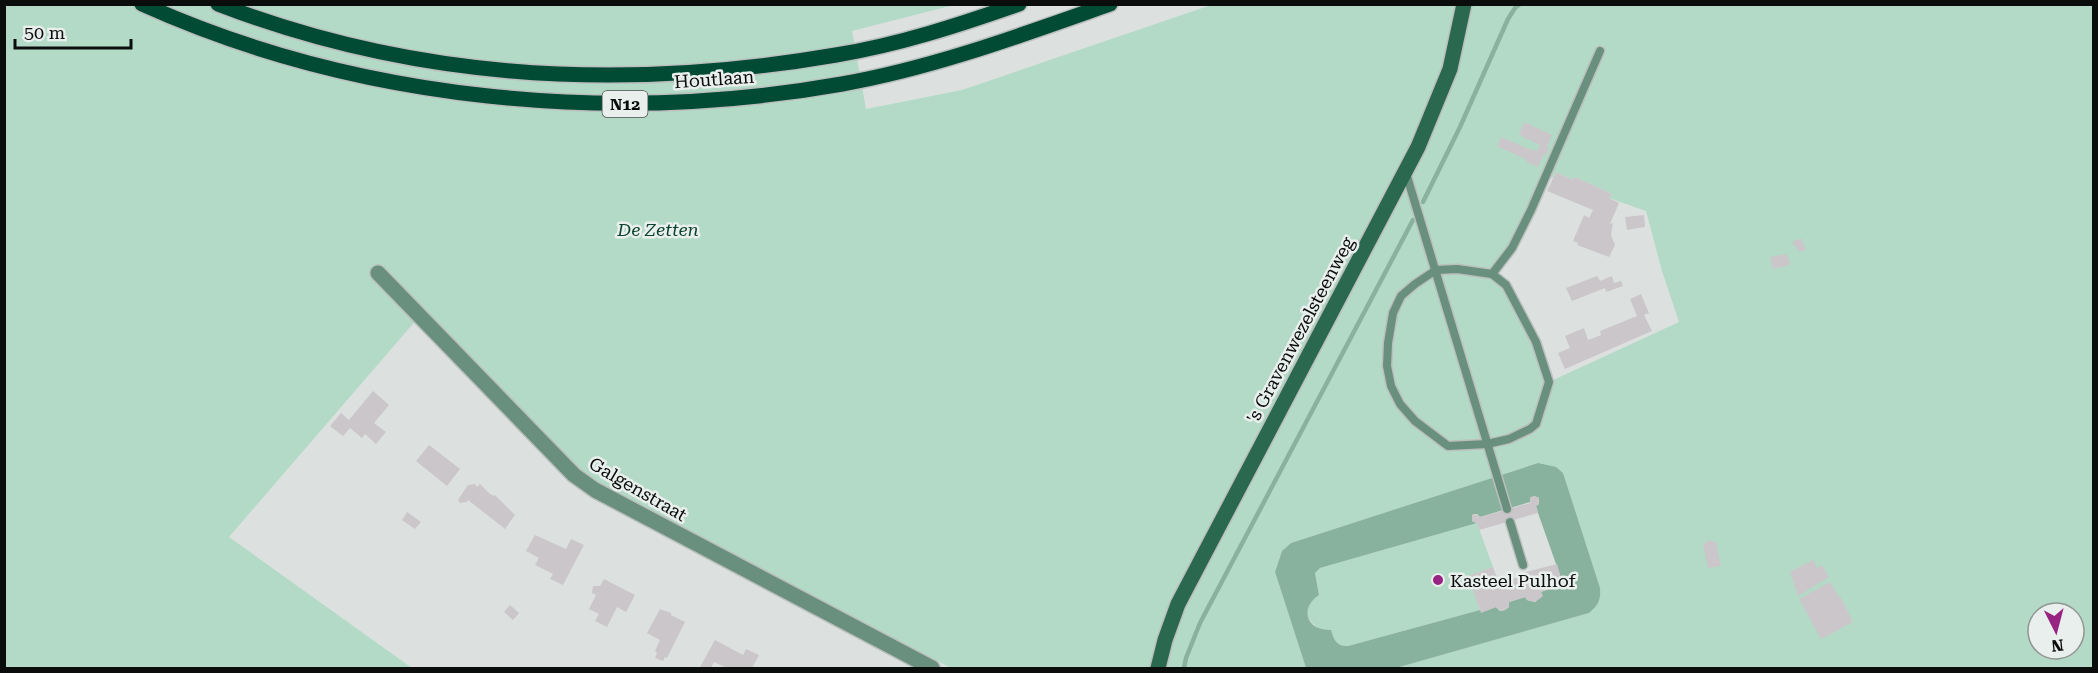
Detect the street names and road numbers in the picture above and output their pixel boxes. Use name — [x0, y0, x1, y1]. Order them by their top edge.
street label: Houtlaan — [673, 66, 755, 92]
road number: N12 — [602, 91, 648, 117]
street label: 's Gravenwezelsteenweg — [1242, 233, 1358, 427]
street label: Galgenstraat — [585, 453, 691, 526]

